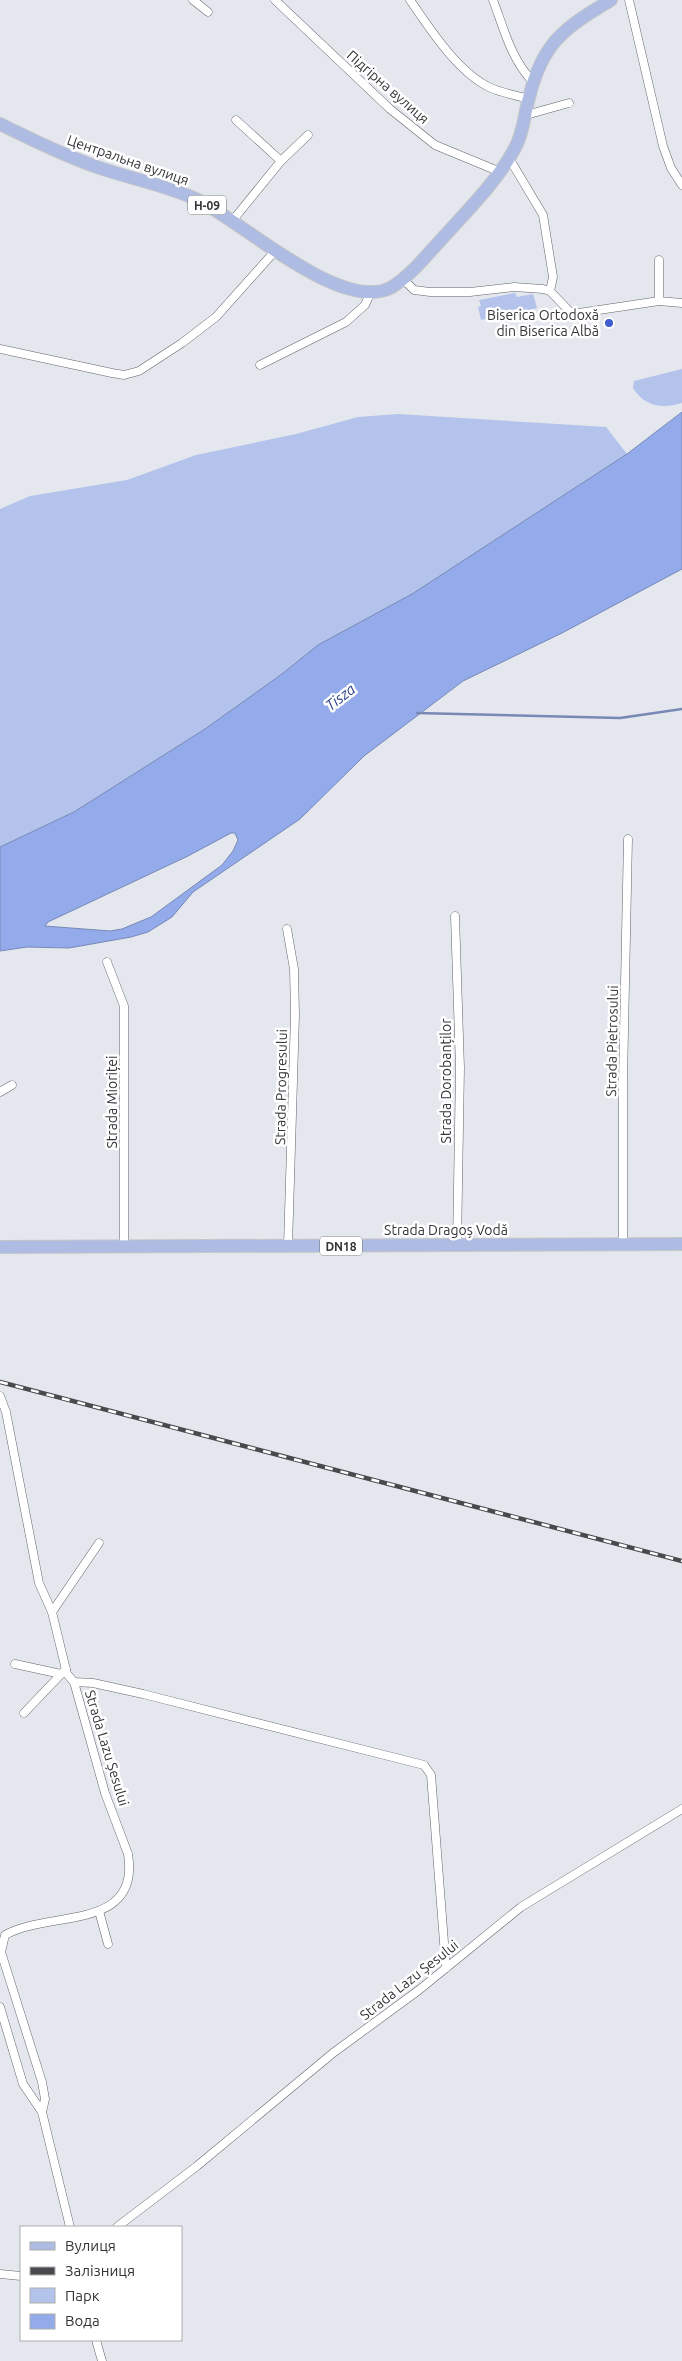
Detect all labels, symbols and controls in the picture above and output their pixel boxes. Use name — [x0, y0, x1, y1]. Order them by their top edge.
street label: Підгірна вулиця — [344, 47, 432, 127]
street label: Центральна вулиця — [65, 132, 191, 188]
road number: Н-09 — [188, 196, 226, 214]
place label: Biserica Ortodoxă din Biserica Albă — [487, 307, 599, 339]
marker: Biserica Ortodoxă din Biserica Albă — [603, 317, 615, 329]
water label: Tisza — [322, 680, 358, 714]
street label: Strada Pietrosului — [603, 985, 621, 1097]
street label: Strada Dorobanților — [438, 1018, 454, 1143]
street label: Strada Progresului — [272, 1029, 290, 1145]
street label: Strada Mioriței — [104, 1056, 120, 1149]
street label: Strada Dragoș Vodă — [384, 1222, 508, 1238]
road number: DN18 — [320, 1236, 362, 1256]
street label: Strada Lazu Șesului — [82, 1688, 132, 1808]
street label: Strada Lazu Șesului — [357, 1937, 461, 2023]
legend — [20, 2226, 182, 2341]
text: Вулиця — [65, 2237, 116, 2254]
text: Залізниця — [65, 2262, 135, 2279]
text: Парк — [65, 2287, 100, 2304]
text: Вода — [65, 2312, 100, 2329]

